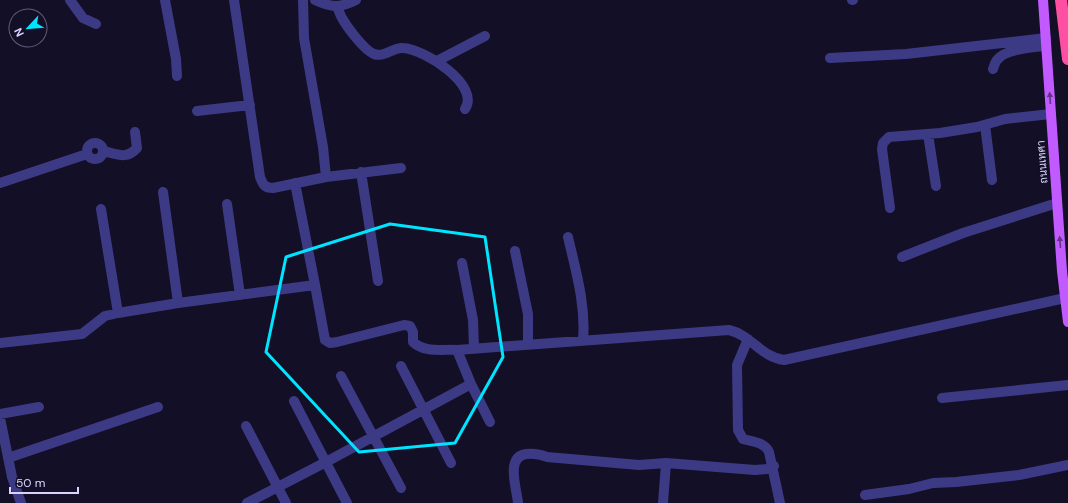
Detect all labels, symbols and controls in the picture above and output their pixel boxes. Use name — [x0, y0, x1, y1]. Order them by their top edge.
north arrow — [8, 8, 48, 48]
text: N — [11, 26, 27, 39]
one-way arrow — [1046, 92, 1053, 104]
street label: ถนนเทศา — [1034, 140, 1050, 184]
one-way arrow — [1056, 236, 1063, 248]
scale bar — [10, 469, 78, 495]
text: 50 m — [16, 475, 45, 491]

